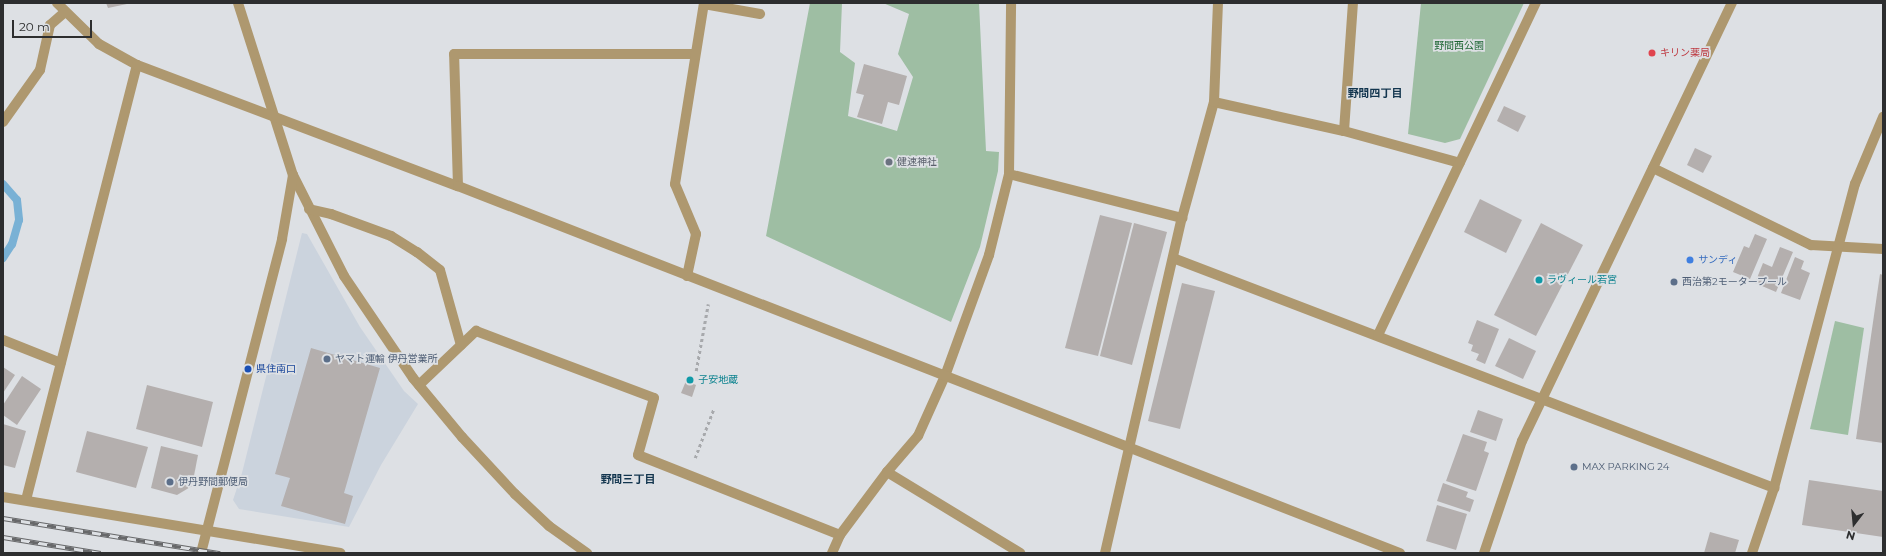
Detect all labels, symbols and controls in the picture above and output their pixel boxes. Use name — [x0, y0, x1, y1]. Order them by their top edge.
scale bar — [14, 12, 94, 38]
text: 20 m — [19, 19, 50, 34]
park label: 野間西公園 — [1434, 40, 1484, 52]
place label: キリン薬局 — [1660, 47, 1710, 59]
marker: キリン薬局 — [1647, 48, 1657, 58]
district label: 野間四丁目 — [1348, 86, 1402, 100]
place label: 健速神社 — [897, 156, 937, 168]
marker: 健速神社 — [884, 157, 894, 167]
place label: サンディ — [1698, 254, 1738, 266]
marker: サンディ — [1685, 255, 1695, 265]
place label: ラヴィール若宮 — [1547, 274, 1617, 286]
marker: ラヴィール若宮 — [1534, 275, 1544, 285]
place label: 西治第2モータープール — [1682, 276, 1788, 288]
marker: 西治第2モータープール — [1669, 277, 1679, 287]
place label: ヤマト運輸 伊丹営業所 — [335, 353, 438, 365]
marker: ヤマト運輸 伊丹営業所 — [322, 354, 332, 364]
place label: 県住南口 — [256, 363, 296, 375]
marker: 県住南口 — [243, 364, 253, 374]
place label: 子安地蔵 — [698, 374, 738, 386]
marker: 子安地蔵 — [685, 375, 695, 385]
place label: MAX PARKING 24 — [1582, 461, 1669, 473]
marker: MAX PARKING 24 — [1569, 462, 1579, 472]
district label: 野間三丁目 — [601, 472, 655, 486]
place label: 伊丹野間郵便局 — [178, 476, 248, 488]
marker: 伊丹野間郵便局 — [165, 477, 175, 487]
north arrow — [1834, 504, 1874, 544]
text: N — [1844, 528, 1857, 543]

